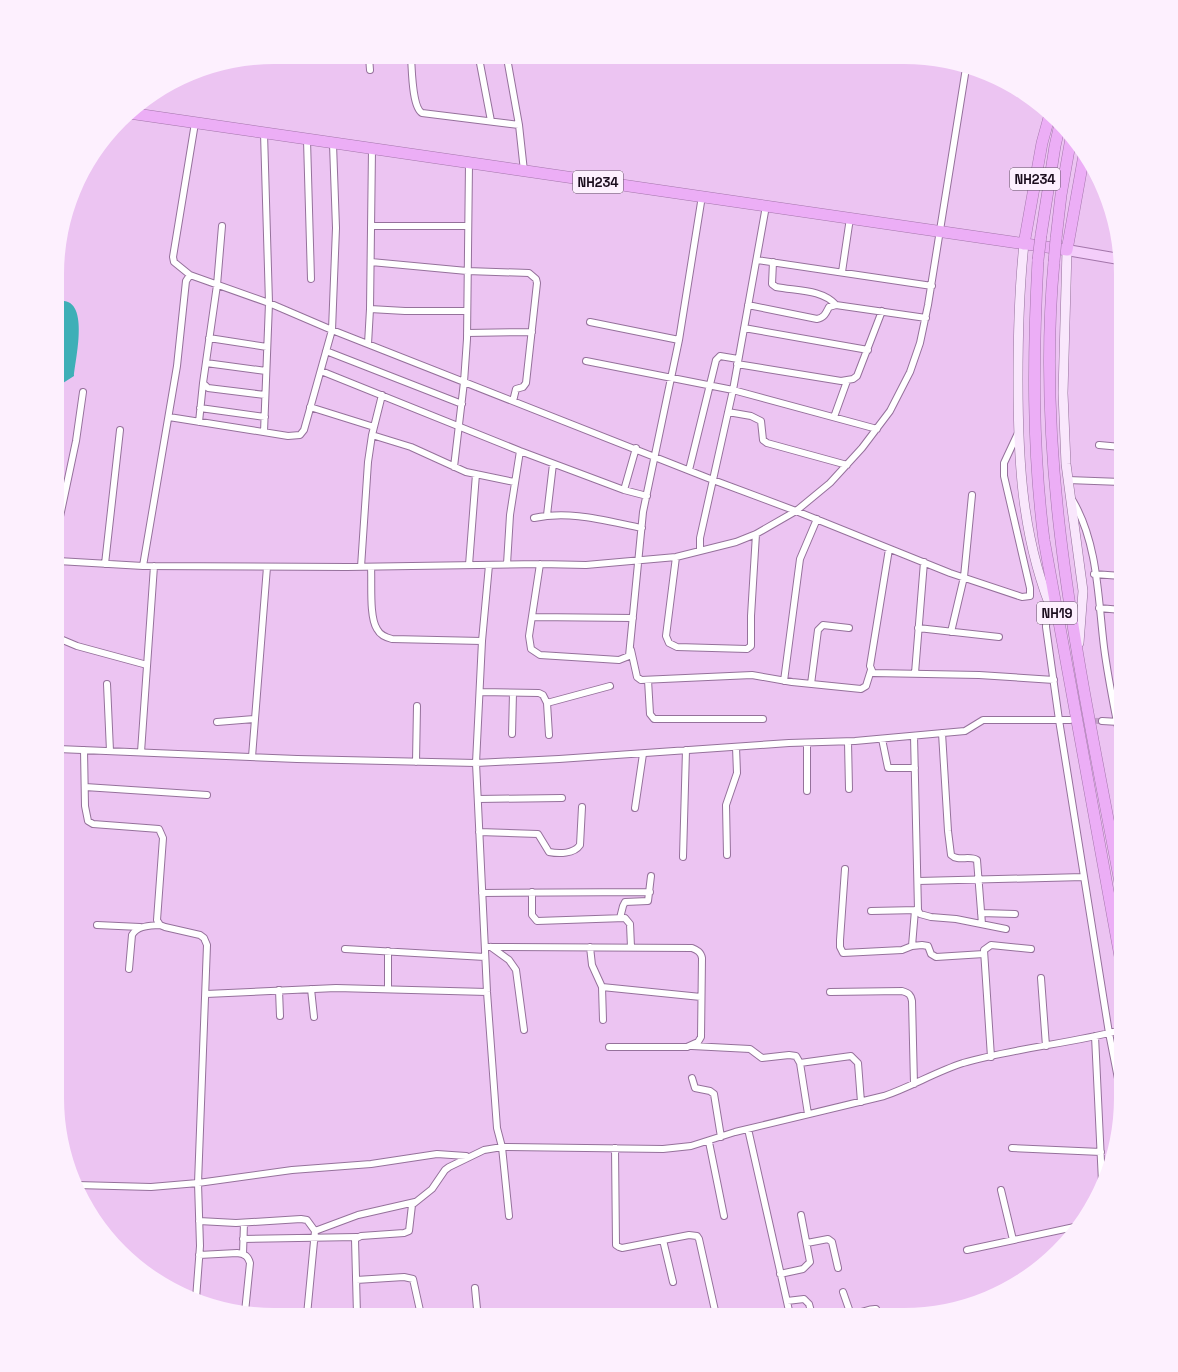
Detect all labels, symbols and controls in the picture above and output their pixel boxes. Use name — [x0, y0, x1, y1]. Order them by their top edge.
road number: NH234 — [1010, 168, 1060, 190]
road number: NH234 — [573, 171, 623, 193]
road number: NH19 — [1037, 602, 1077, 624]

